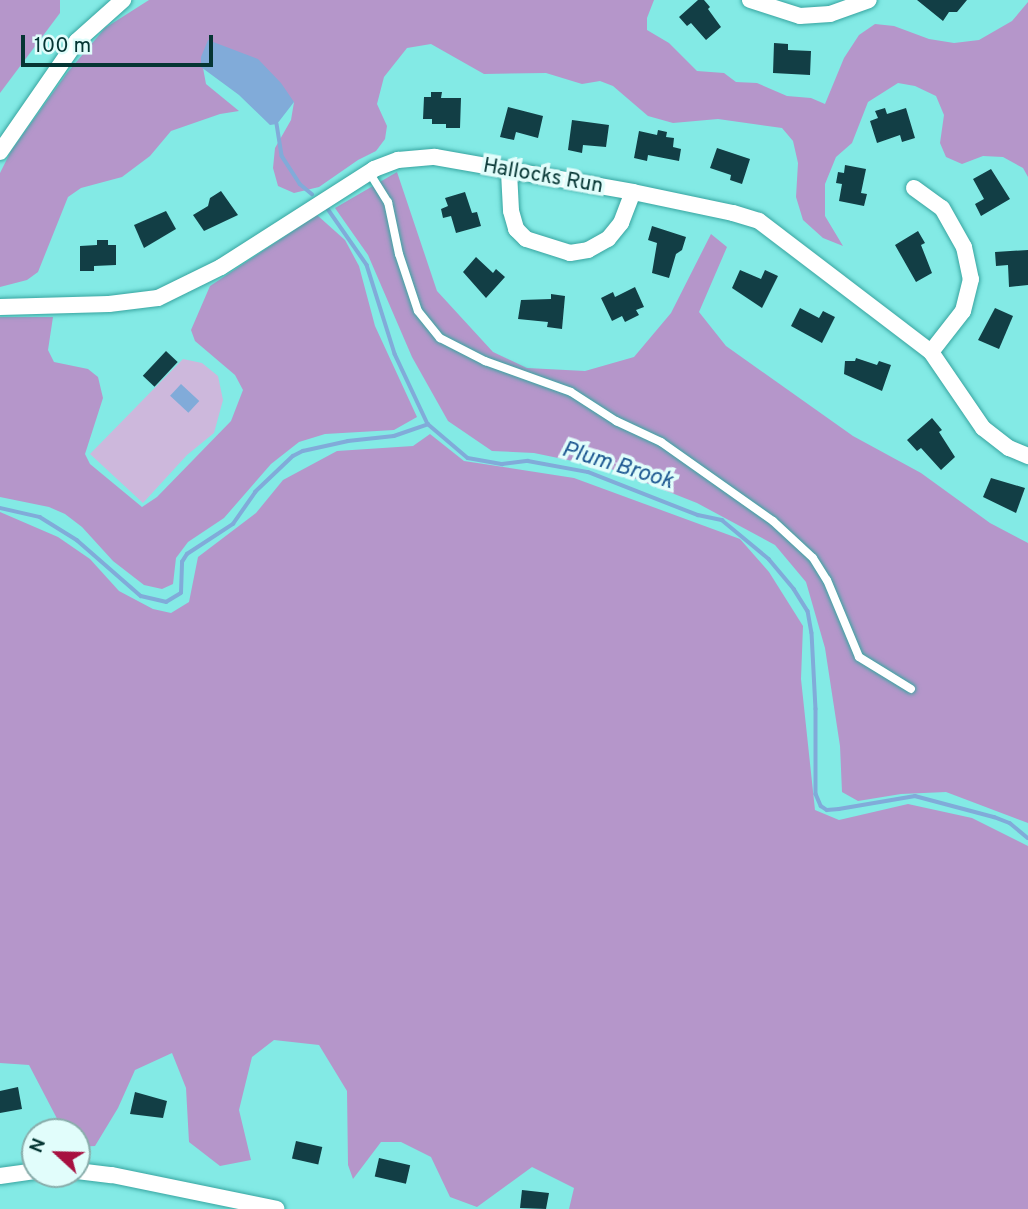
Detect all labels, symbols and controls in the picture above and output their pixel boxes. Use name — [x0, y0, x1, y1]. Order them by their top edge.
scale bar — [24, 21, 217, 65]
text: 100 m — [34, 33, 91, 60]
street label: Hallocks Run — [481, 154, 605, 200]
water label: Plum Brook — [558, 437, 676, 497]
north arrow — [21, 1118, 91, 1188]
text: N — [25, 1135, 52, 1157]

